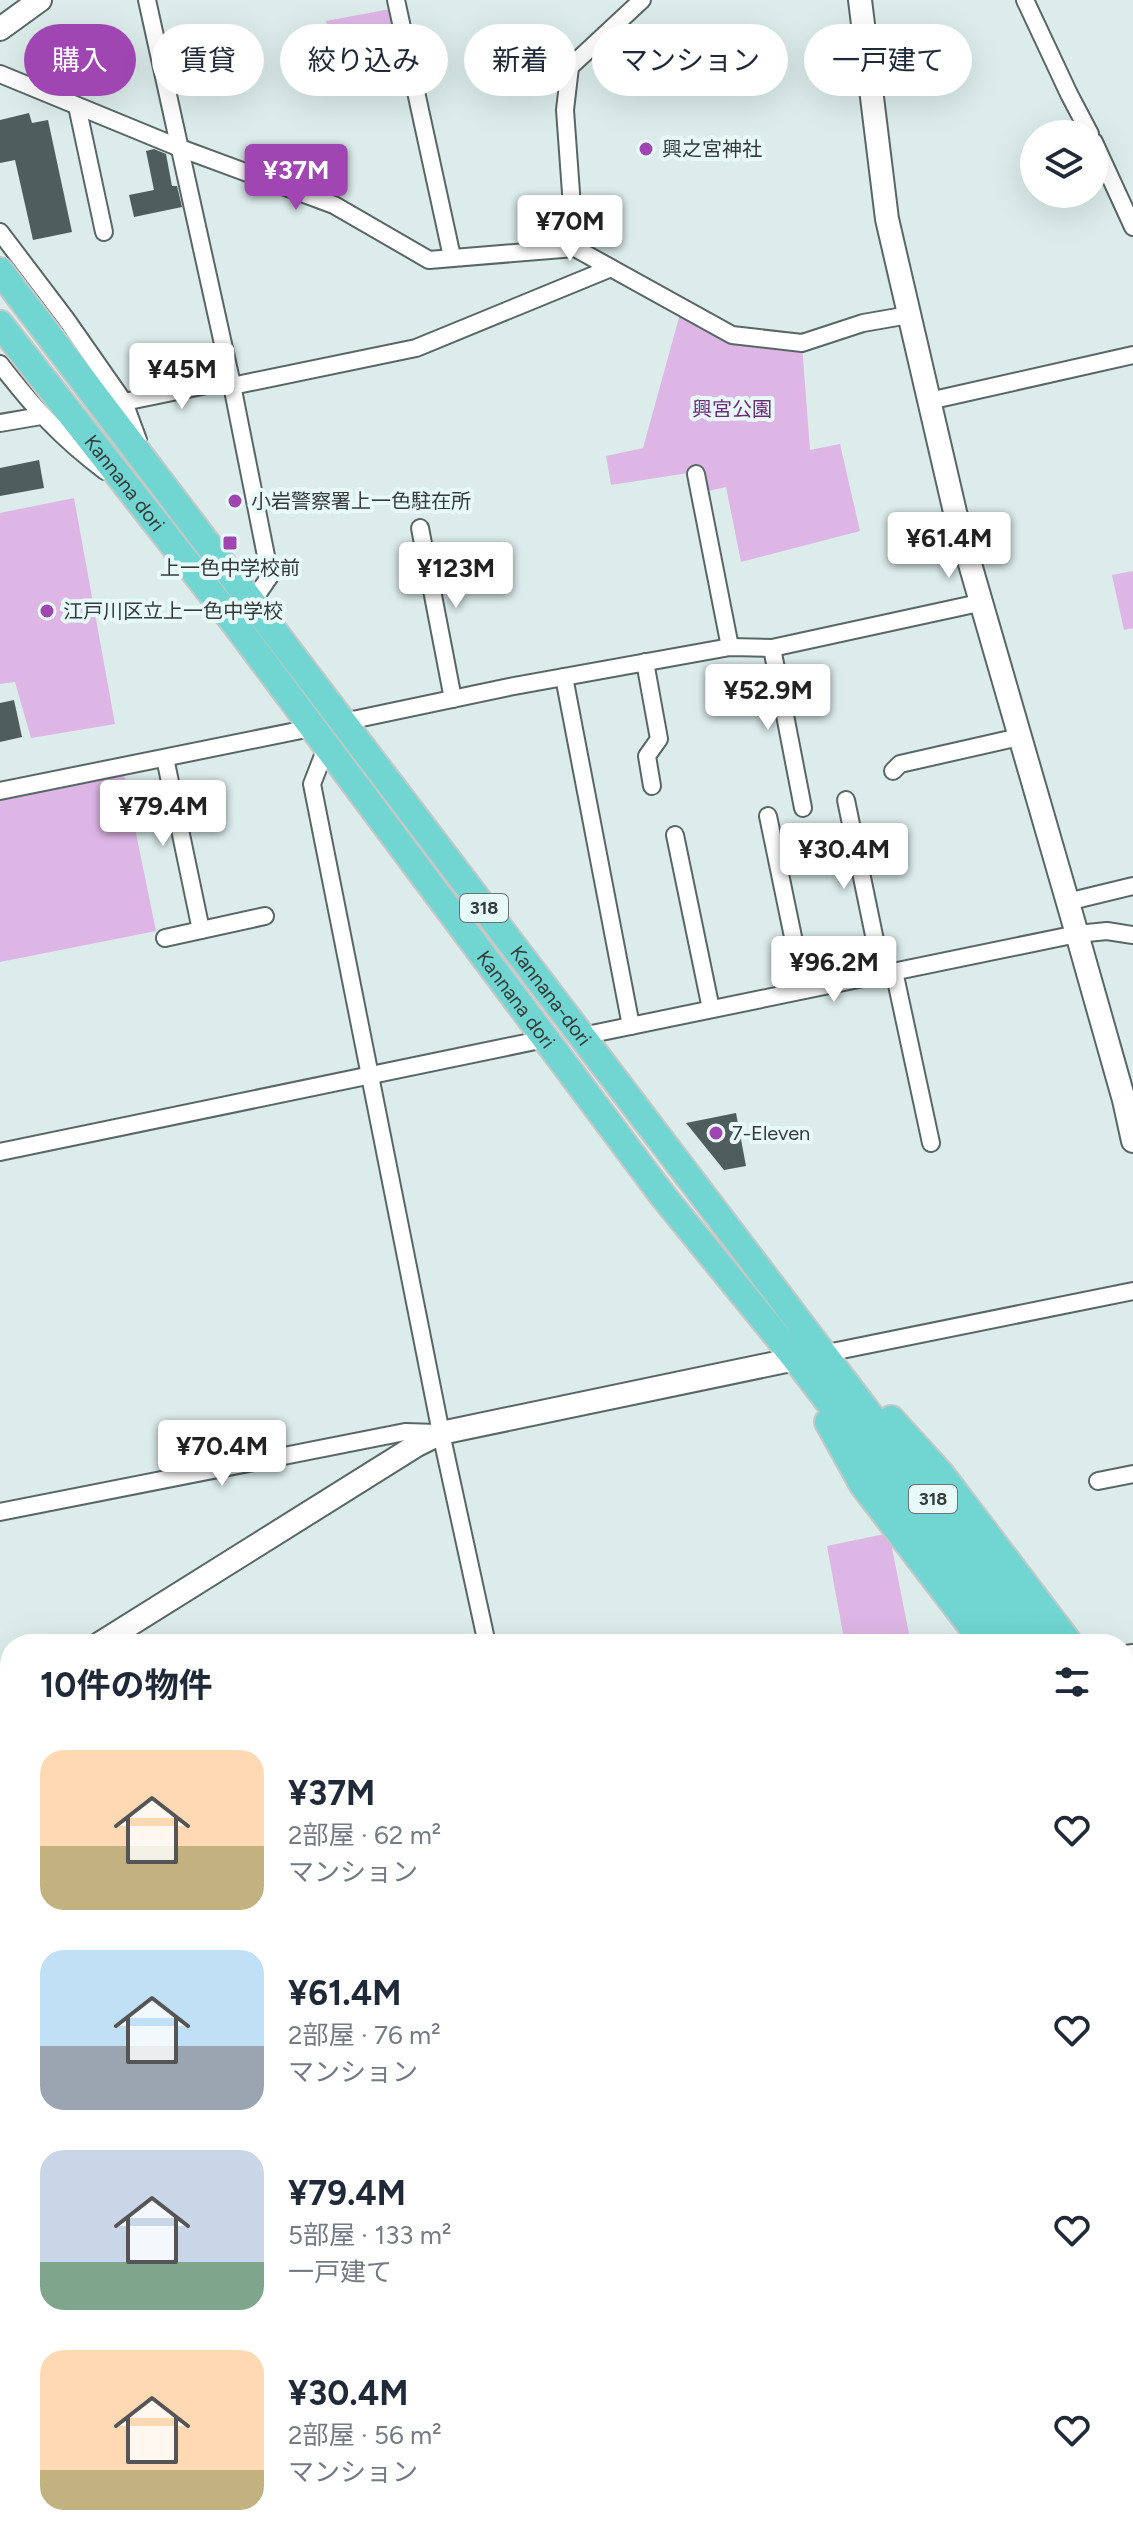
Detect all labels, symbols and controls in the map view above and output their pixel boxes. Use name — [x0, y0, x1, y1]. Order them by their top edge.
chip: 購入 — [24, 24, 136, 96]
chip: 賃貸 — [152, 24, 264, 96]
chip: 絞り込み — [280, 24, 448, 96]
chip: 新着 — [464, 24, 576, 96]
chip: マンション — [592, 24, 788, 96]
chip: 一戸建て — [804, 24, 972, 96]
map controls — [1020, 120, 1108, 208]
button: layers — [1020, 120, 1108, 208]
place label: 興之宮神社 — [662, 137, 762, 161]
marker: 興之宮神社 — [637, 140, 655, 158]
pin: ¥37M — [249, 144, 343, 212]
text: ¥37M — [263, 154, 329, 186]
pin: ¥70M — [523, 195, 617, 263]
text: ¥70M — [535, 205, 605, 237]
pin: ¥45M — [135, 343, 229, 411]
text: ¥45M — [147, 353, 217, 385]
park label: 興宮公園 — [692, 397, 772, 421]
street label: Kannana dori — [79, 430, 170, 536]
place label: 小岩警察署上一色駐在所 — [251, 489, 471, 513]
marker: 小岩警察署上一色駐在所 — [226, 492, 244, 510]
pin: ¥61.4M — [884, 512, 1014, 580]
text: ¥61.4M — [906, 522, 992, 554]
marker: 上一色中学校前 — [221, 534, 239, 552]
pin: ¥123M — [400, 542, 512, 610]
text: ¥123M — [417, 552, 495, 584]
place label: 上一色中学校前 — [160, 556, 300, 580]
place label: 江戸川区立上一色中学校 — [63, 599, 283, 623]
marker: 江戸川区立上一色中学校 — [38, 602, 56, 620]
pin: ¥52.9M — [703, 664, 833, 732]
text: ¥52.9M — [723, 674, 813, 706]
pin: ¥79.4M — [98, 780, 228, 848]
text: ¥79.4M — [118, 790, 208, 822]
pin: ¥30.4M — [779, 823, 909, 891]
text: ¥30.4M — [798, 833, 890, 865]
road number: 318 — [460, 894, 508, 922]
pin: ¥96.2M — [769, 936, 899, 1004]
street label: Kannana-dori — [505, 941, 596, 1050]
street label: Kannana dori — [472, 946, 560, 1053]
text: ¥96.2M — [789, 946, 879, 978]
place label: 7-Eleven — [732, 1121, 810, 1145]
marker: 7-Eleven — [707, 1124, 725, 1142]
pin: ¥70.4M — [157, 1420, 287, 1488]
text: ¥70.4M — [176, 1430, 268, 1462]
road number: 318 — [909, 1485, 957, 1513]
icon: filters — [1050, 1660, 1094, 1704]
text: 10件の物件 — [40, 1665, 212, 1706]
text: ¥37M — [288, 1773, 375, 1814]
icon: home — [104, 1782, 200, 1878]
icon: heart — [1050, 1808, 1094, 1852]
text: 2部屋 · 62 m² — [288, 1819, 441, 1851]
text: マンション — [288, 1856, 418, 1888]
text: ¥61.4M — [288, 1973, 401, 2014]
icon: home — [104, 1982, 200, 2078]
icon: heart — [1050, 2008, 1094, 2052]
text: 2部屋 · 76 m² — [288, 2019, 441, 2051]
text: マンション — [288, 2056, 418, 2088]
text: ¥79.4M — [288, 2173, 406, 2214]
icon: home — [104, 2182, 200, 2278]
icon: heart — [1050, 2208, 1094, 2252]
text: 5部屋 · 133 m² — [288, 2219, 451, 2251]
text: 一戸建て — [288, 2256, 392, 2288]
text: ¥30.4M — [288, 2373, 408, 2414]
icon: home — [104, 2382, 200, 2478]
icon: heart — [1050, 2408, 1094, 2452]
text: 2部屋 · 56 m² — [288, 2419, 442, 2451]
text: マンション — [288, 2456, 418, 2488]

